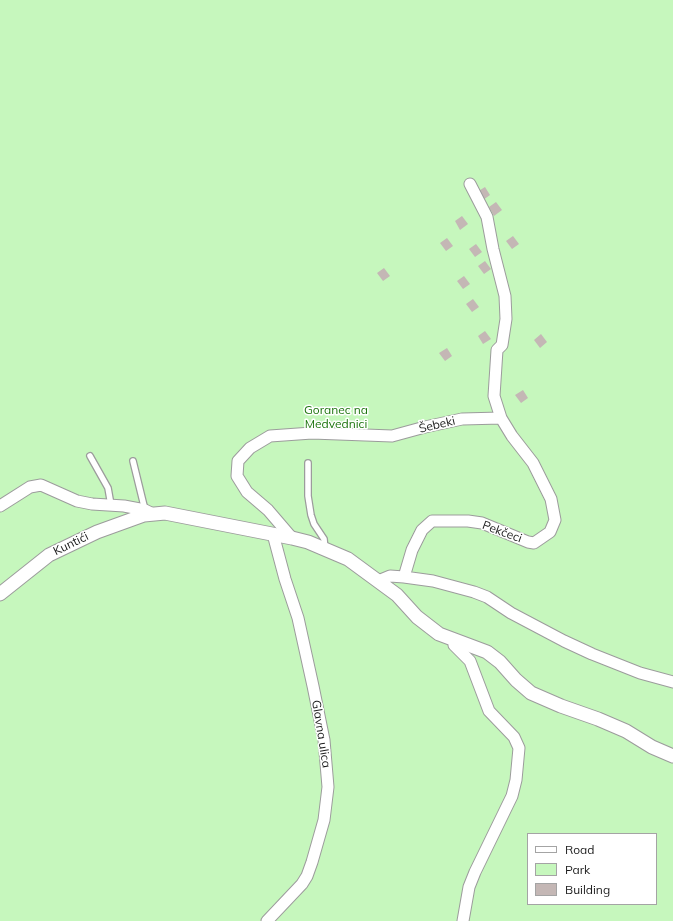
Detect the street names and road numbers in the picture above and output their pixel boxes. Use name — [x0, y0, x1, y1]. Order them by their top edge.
street label: Šebeki — [417, 414, 457, 436]
street label: Pekčeci — [480, 518, 524, 546]
street label: Kuntići — [51, 529, 91, 559]
street label: Glavna ulica — [309, 699, 333, 769]

